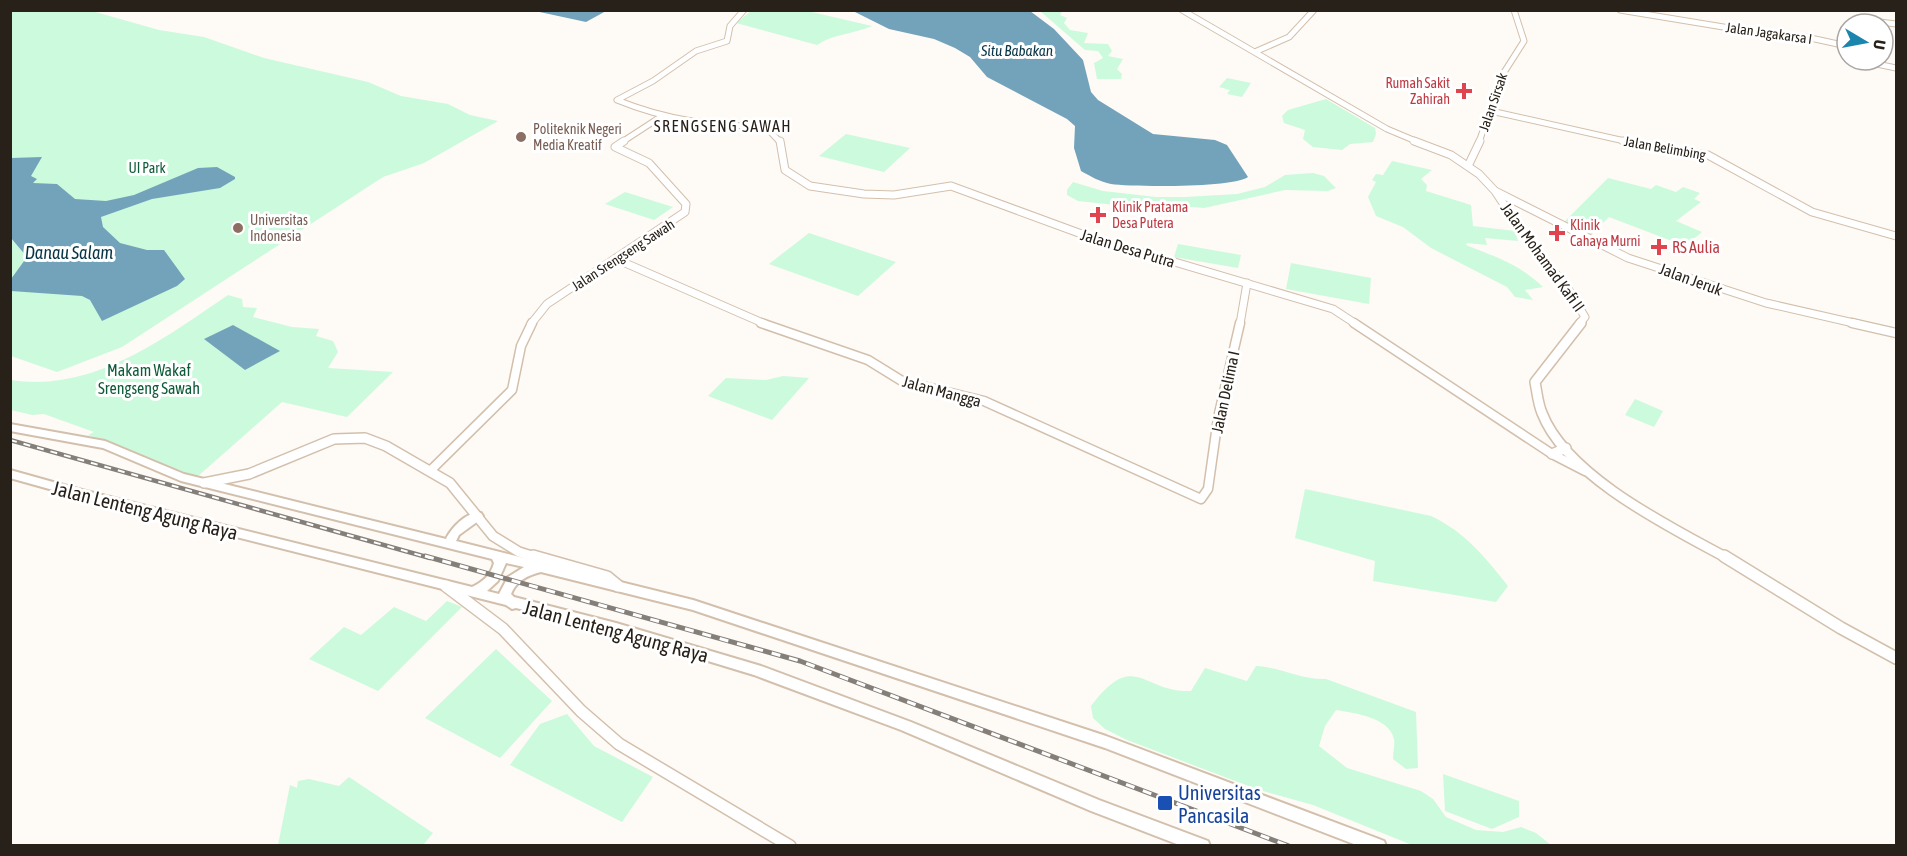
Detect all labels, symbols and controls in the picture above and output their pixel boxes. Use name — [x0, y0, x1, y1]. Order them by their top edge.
north arrow — [1835, 12, 1895, 72]
street label: Jalan Jagakarsa I — [1725, 19, 1813, 47]
text: U — [1870, 38, 1889, 51]
water label: Situ Babakan — [980, 42, 1053, 59]
street label: Jalan Sirsak — [1476, 71, 1510, 133]
place label: Rumah Sakit Zahirah — [1386, 75, 1450, 107]
marker: Rumah Sakit Zahirah — [1455, 82, 1473, 100]
district label: SRENGSENG SAWAH — [654, 117, 792, 135]
place label: Politeknik Negeri Media Kreatif — [533, 121, 622, 153]
marker: Politeknik Negeri Media Kreatif — [514, 130, 528, 144]
street label: Jalan Belimbing — [1623, 133, 1707, 163]
park label: UI Park — [128, 160, 166, 176]
place label: Klinik Pratama Desa Putera — [1112, 199, 1188, 231]
street label: Jalan Mohamad Kafi II — [1498, 199, 1588, 315]
marker: Klinik Pratama Desa Putera — [1089, 206, 1107, 224]
place label: Universitas Indonesia — [250, 212, 308, 244]
street label: Jalan Srengseng Sawah — [569, 216, 677, 294]
place label: Klinik Cahaya Murni — [1570, 217, 1640, 249]
marker: Universitas Indonesia — [231, 221, 245, 235]
marker: Klinik Cahaya Murni — [1548, 224, 1566, 242]
street label: Jalan Desa Putra — [1079, 225, 1177, 271]
marker: RS Aulia — [1650, 238, 1668, 256]
place label: RS Aulia — [1672, 238, 1720, 256]
water label: Danau Salam — [25, 242, 113, 263]
street label: Jalan Jeruk — [1657, 259, 1725, 299]
street label: Jalan Delima I — [1208, 349, 1242, 435]
park label: Makam Wakaf Srengseng Sawah — [98, 361, 200, 398]
street label: Jalan Mangga — [900, 372, 983, 411]
street label: Jalan Lenteng Agung Raya — [50, 476, 240, 544]
street label: Jalan Lenteng Agung Raya — [521, 595, 711, 667]
place label: Universitas Pancasila — [1178, 781, 1261, 827]
marker: Universitas Pancasila — [1156, 794, 1174, 812]

